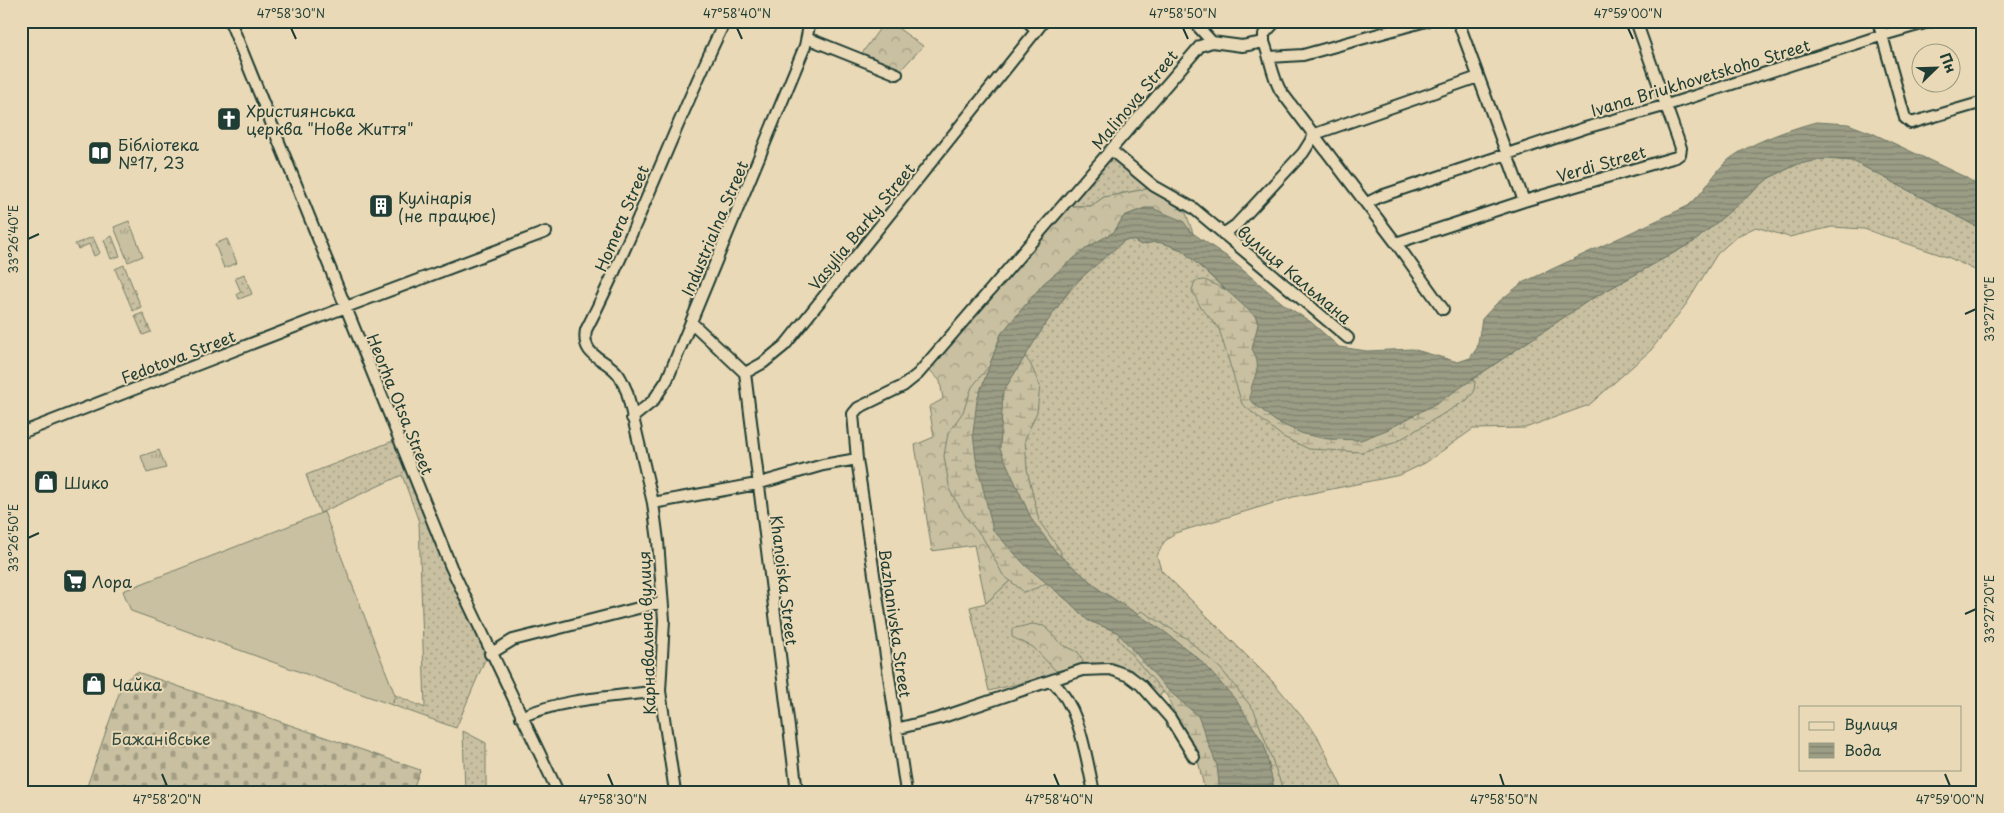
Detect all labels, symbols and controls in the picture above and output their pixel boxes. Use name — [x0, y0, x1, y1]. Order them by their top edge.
text: 47°58'30"N — [257, 4, 325, 22]
text: 47°58'40"N — [703, 4, 771, 22]
text: 47°58'50"N — [1149, 4, 1217, 22]
text: 47°59'00"N — [1594, 4, 1662, 22]
street label: Ivana Briukhovetskoho Street — [1587, 32, 1813, 122]
north arrow — [1912, 42, 1962, 92]
street label: Malinova Street — [1085, 44, 1183, 154]
text: Пн — [1935, 49, 1962, 76]
place label: Християнська церква "Нове Життя" — [246, 98, 414, 140]
church icon: Християнська церква "Нове Життя" — [216, 106, 242, 132]
place label: Бібліотека №17, 23 — [118, 132, 199, 174]
street label: Verdi Street — [1554, 139, 1649, 187]
library icon: Бібліотека №17, 23 — [87, 140, 113, 166]
street label: Industrialna Street — [675, 156, 754, 299]
street label: Vasylia Barky Street — [802, 157, 920, 295]
street label: Homera Street — [588, 161, 654, 275]
place label: Кулінарія (не працює) — [398, 185, 496, 227]
building icon: Кулінарія (не працює) — [368, 193, 394, 219]
text: 33°26'40"E — [4, 205, 22, 273]
street label: вулиця Кальмана — [1233, 219, 1357, 329]
text: 33°27'10"E — [1980, 276, 1998, 342]
street label: Fedotova Street — [117, 323, 239, 389]
street label: Heorha Otsa Street — [362, 330, 440, 479]
shop icon: Шико — [33, 469, 59, 495]
place label: Шико — [64, 470, 109, 494]
text: 33°26'50"E — [4, 504, 22, 572]
street label: Khanoiska Street — [765, 514, 805, 646]
street label: Bazhanivska Street — [874, 547, 918, 699]
street label: Карнавальна вулиця — [631, 550, 661, 716]
supermarket icon: Лора — [62, 568, 88, 594]
place label: Лора — [92, 569, 132, 593]
text: 33°27'20"E — [1980, 575, 1998, 643]
shop icon: Чайка — [81, 671, 107, 697]
place label: Чайка — [112, 672, 162, 696]
legend — [1799, 706, 1962, 770]
text: Вулиця — [1844, 712, 1898, 735]
park label: Бажанівське — [111, 726, 211, 750]
text: Вода — [1844, 738, 1882, 761]
text: 47°58'20"N — [133, 790, 201, 808]
text: 47°58'30"N — [579, 790, 647, 808]
text: 47°58'40"N — [1025, 790, 1093, 808]
text: 47°58'50"N — [1470, 790, 1538, 808]
text: 47°59'00"N — [1916, 790, 1984, 808]

